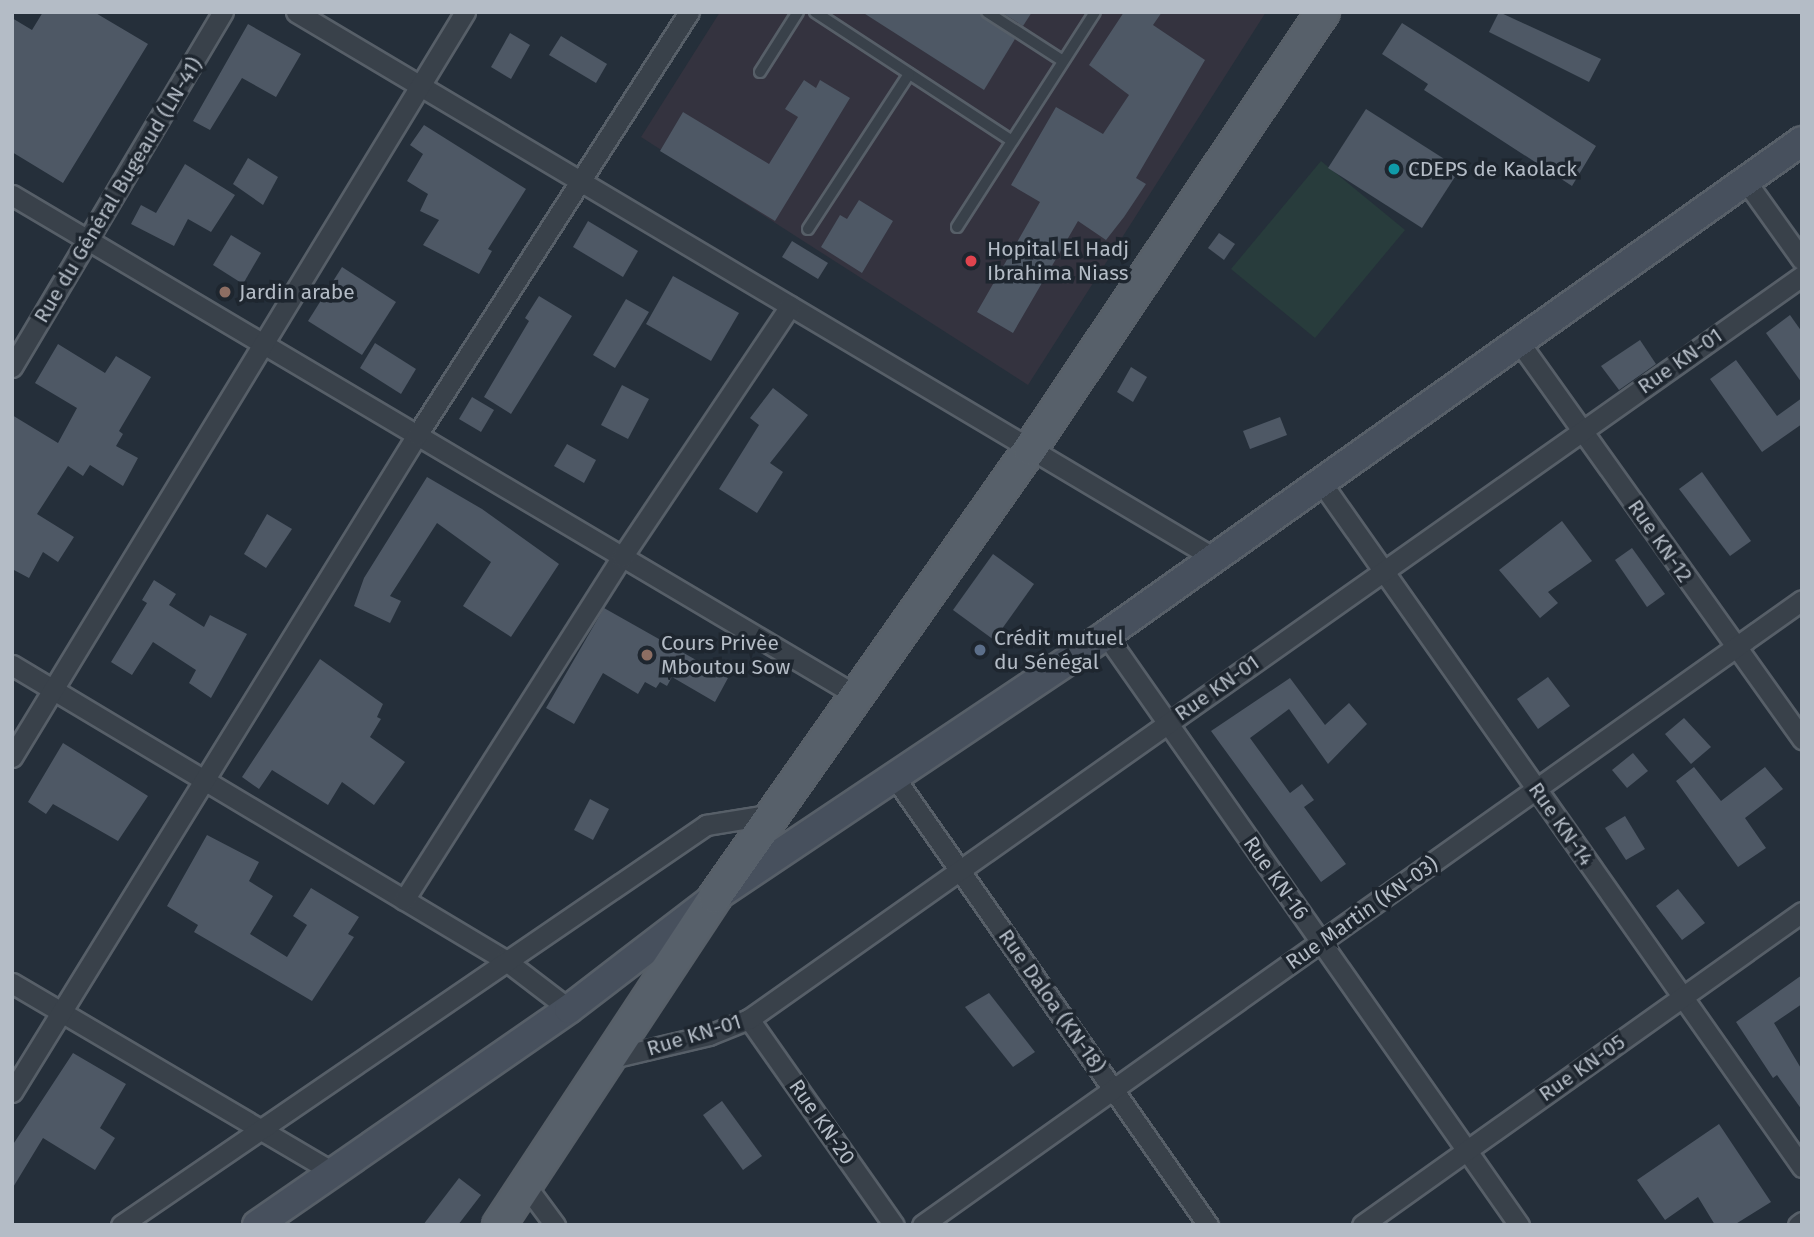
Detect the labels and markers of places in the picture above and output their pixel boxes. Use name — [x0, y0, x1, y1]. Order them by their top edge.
place label: CDEPS de Kaolack — [1408, 156, 1577, 182]
marker: CDEPS de Kaolack — [1386, 161, 1402, 177]
place label: Hopital El Hadj Ibrahima Niass — [987, 236, 1129, 286]
marker: Hopital El Hadj Ibrahima Niass — [961, 251, 981, 271]
place label: Jardin arabe — [239, 279, 355, 305]
marker: Jardin arabe — [217, 284, 233, 300]
place label: Crédit mutuel du Sénégal — [994, 625, 1124, 675]
place label: Cours Privèe Mboutou Sow — [661, 630, 790, 680]
marker: Crédit mutuel du Sénégal — [972, 642, 988, 658]
marker: Cours Privèe Mboutou Sow — [639, 647, 655, 663]

